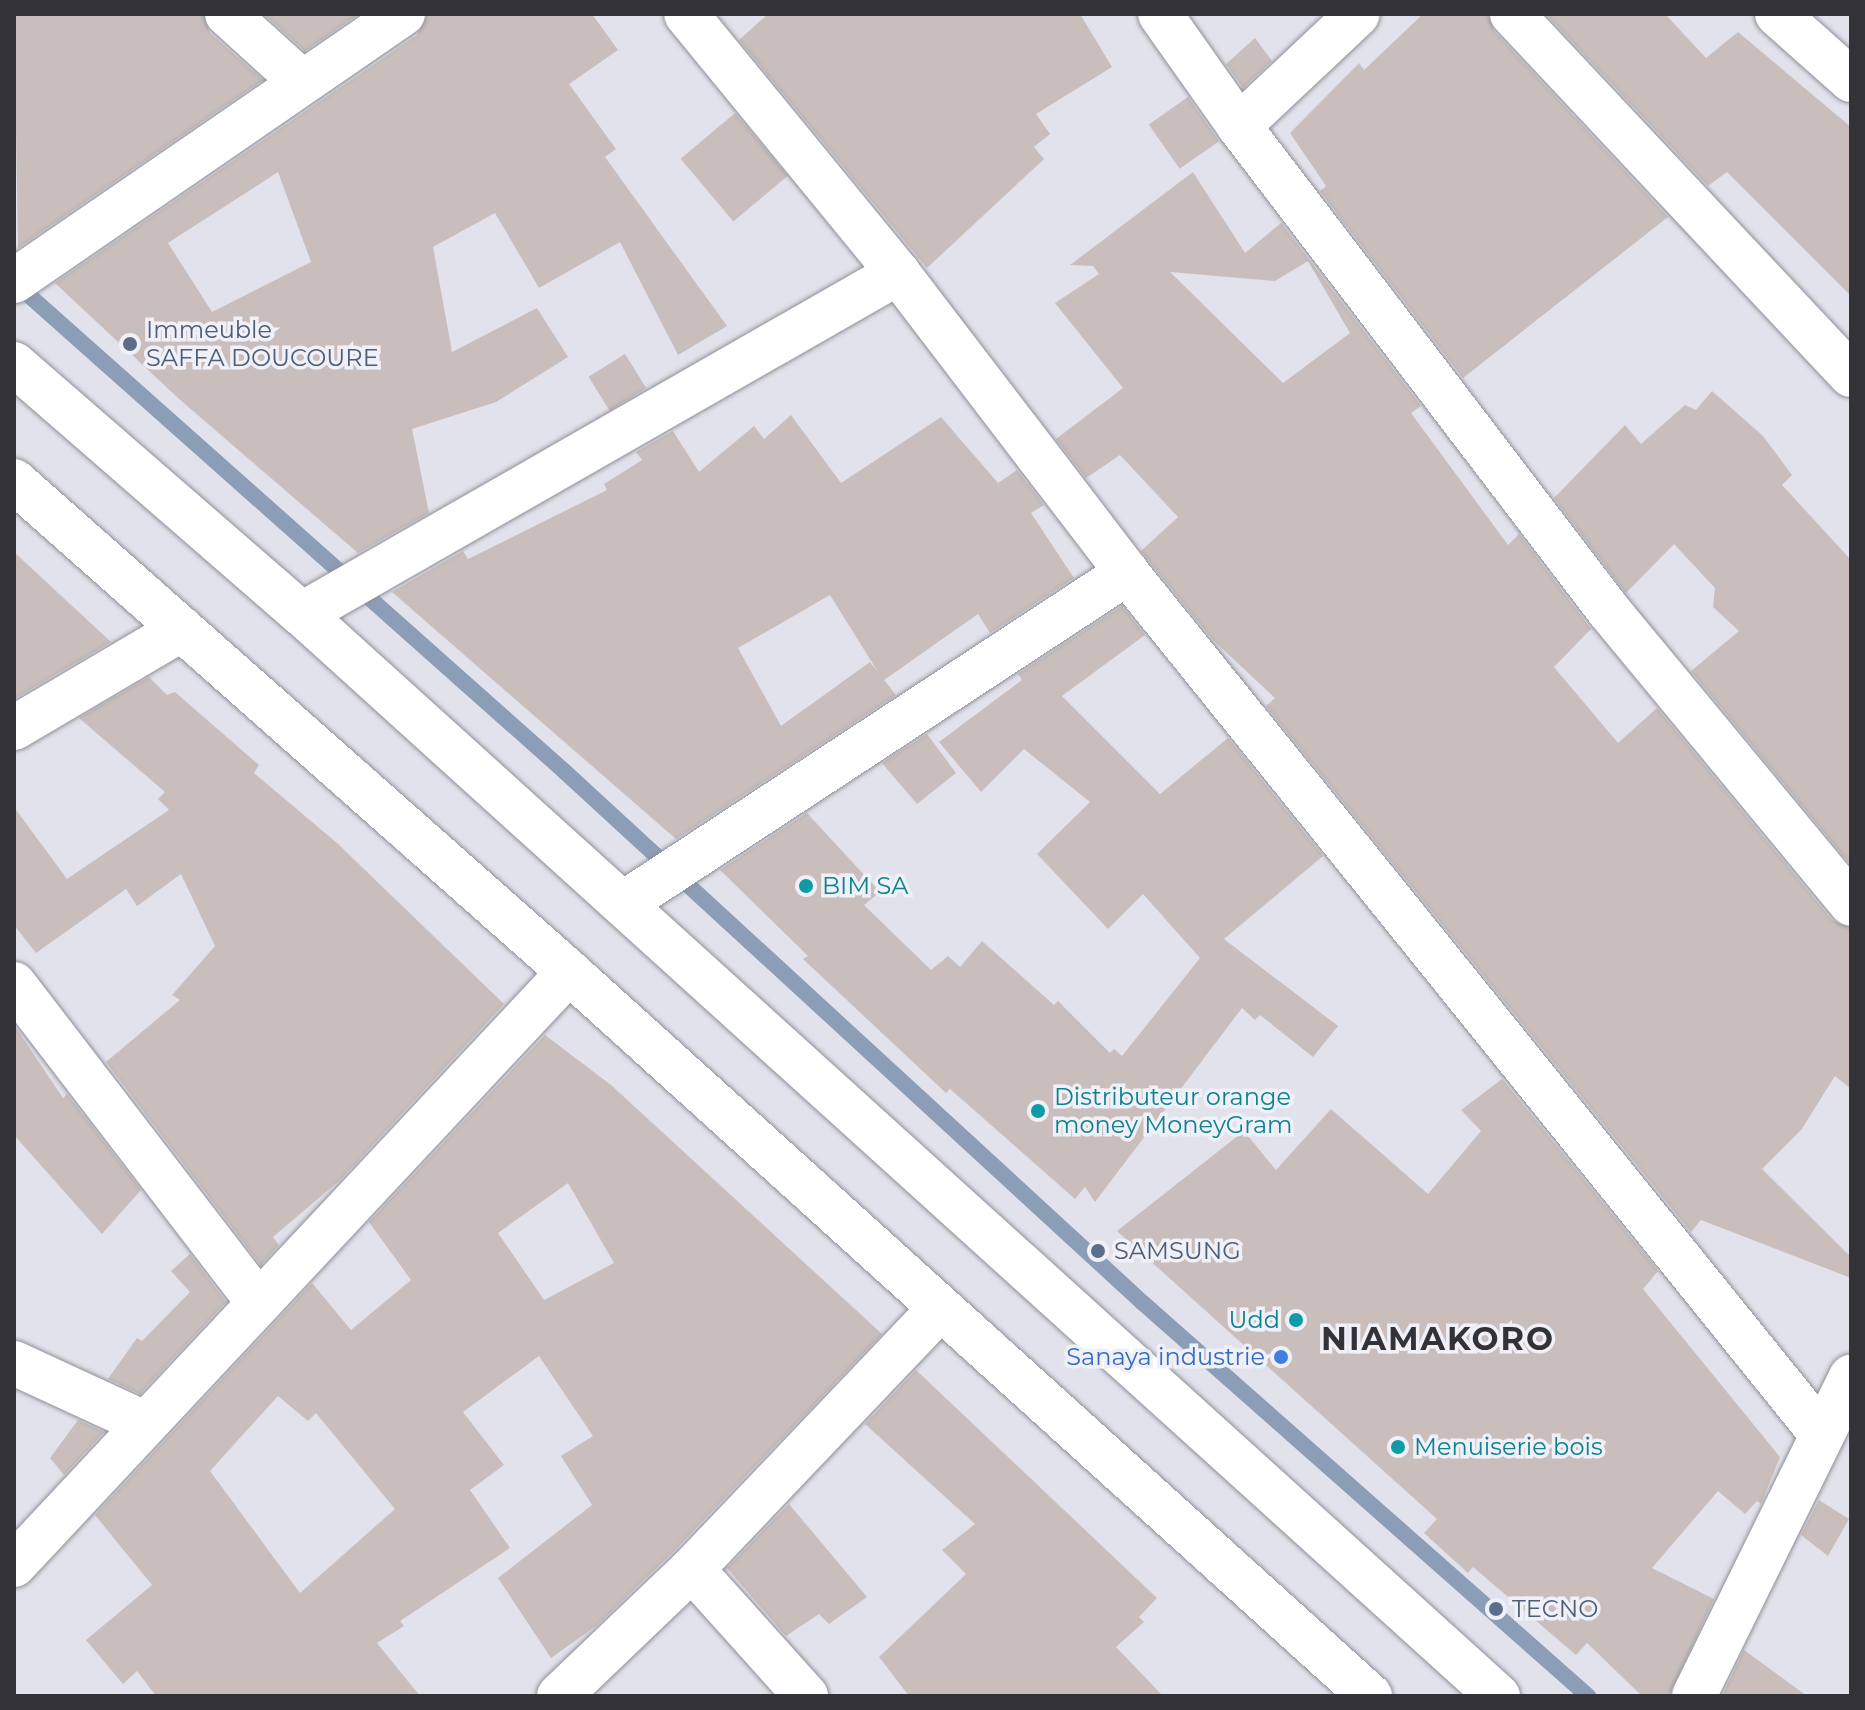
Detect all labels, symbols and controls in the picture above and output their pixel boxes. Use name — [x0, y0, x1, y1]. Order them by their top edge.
place label: Immeuble SAFFA DOUCOURE — [146, 316, 379, 372]
marker: Immeuble SAFFA DOUCOURE — [121, 335, 139, 353]
place label: BIM SA — [822, 872, 909, 900]
marker: BIM SA — [797, 877, 815, 895]
place label: Distributeur orange money MoneyGram — [1054, 1083, 1293, 1139]
marker: Distributeur orange money MoneyGram — [1029, 1102, 1047, 1120]
place label: SAMSUNG — [1114, 1237, 1241, 1265]
marker: SAMSUNG — [1089, 1242, 1107, 1260]
place label: Udd — [1228, 1306, 1280, 1334]
marker: Udd — [1287, 1311, 1305, 1329]
district label: NIAMAKORO — [1321, 1320, 1555, 1358]
place label: Sanaya industrie — [1066, 1343, 1265, 1371]
marker: Sanaya industrie — [1272, 1348, 1290, 1366]
place label: Menuiserie bois — [1414, 1433, 1603, 1461]
marker: Menuiserie bois — [1389, 1438, 1407, 1456]
place label: TECNO — [1512, 1595, 1598, 1623]
marker: TECNO — [1487, 1600, 1505, 1618]

